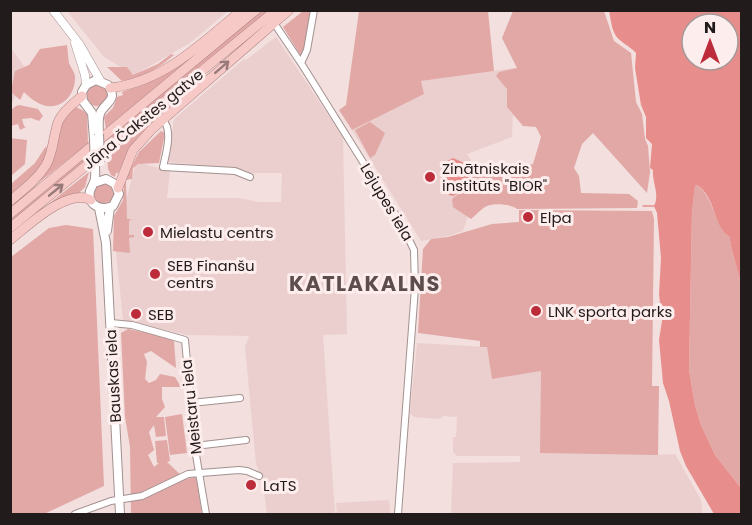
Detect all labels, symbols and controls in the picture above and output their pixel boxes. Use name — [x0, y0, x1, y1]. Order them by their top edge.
north arrow — [680, 12, 740, 72]
text: N — [704, 16, 716, 39]
one-way arrow — [214, 60, 229, 74]
street label: Jāņa Čakstes gatve — [78, 64, 208, 174]
place label: Zinātniskais institūts "BIOR" — [442, 158, 547, 196]
street label: Lejupes iela — [356, 159, 418, 245]
marker: Zinātniskais institūts "BIOR" — [423, 170, 437, 184]
one-way arrow — [47, 184, 63, 197]
place label: Elpa — [540, 207, 572, 228]
marker: Elpa — [521, 210, 535, 224]
place label: Mielastu centrs — [160, 222, 274, 243]
marker: Mielastu centrs — [141, 225, 155, 239]
place label: SEB Finanšu centrs — [167, 255, 255, 293]
marker: SEB Finanšu centrs — [148, 267, 162, 281]
district label: KATLAKALNS — [289, 269, 441, 298]
place label: LNK sporta parks — [548, 301, 672, 322]
place label: SEB — [148, 304, 174, 325]
marker: LNK sporta parks — [529, 304, 543, 318]
marker: SEB — [129, 307, 143, 321]
street label: Bauskas iela — [100, 329, 126, 423]
street label: Meistaru iela — [176, 358, 206, 456]
place label: LaTS — [263, 475, 297, 496]
marker: LaTS — [244, 478, 258, 492]

